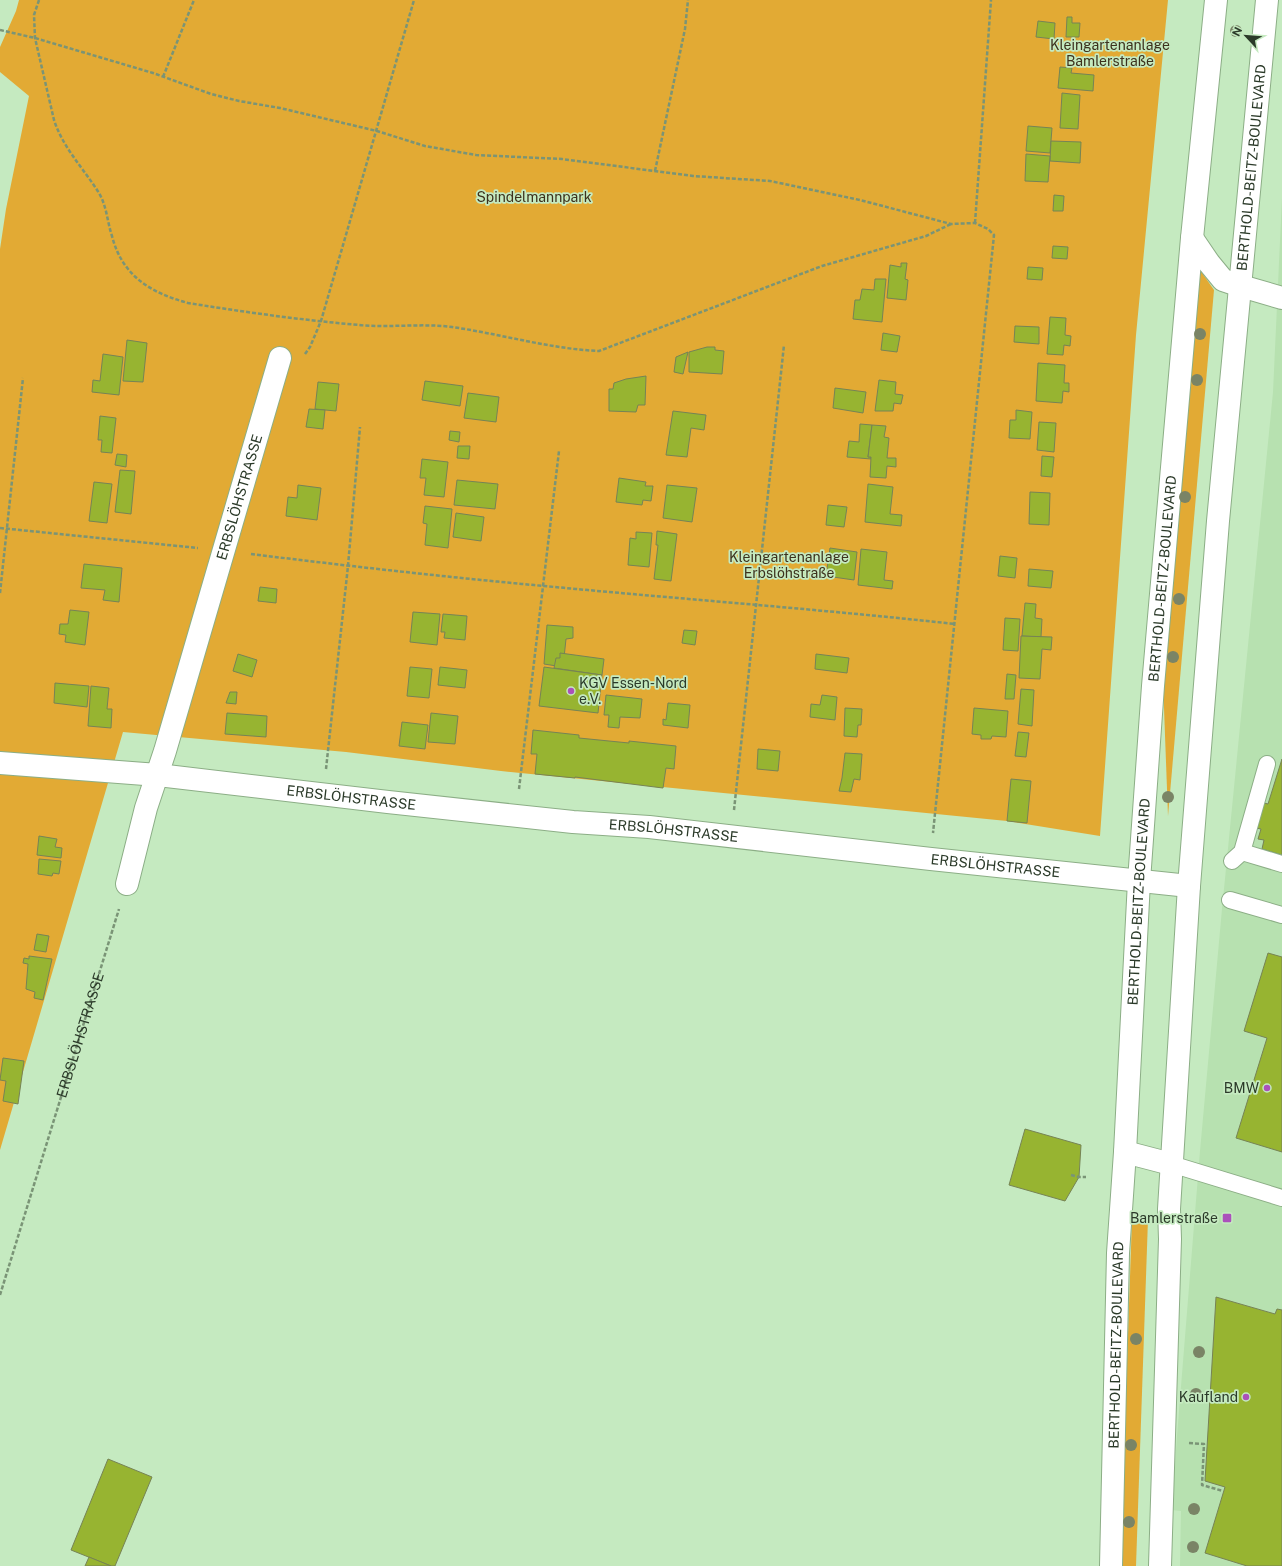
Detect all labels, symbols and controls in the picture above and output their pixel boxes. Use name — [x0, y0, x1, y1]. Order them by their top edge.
north arrow — [1226, 16, 1266, 56]
text: N — [1230, 25, 1244, 38]
park label: Kleingartenanlage Bamlerstraße — [1050, 37, 1170, 69]
street label: BERTHOLD-BEITZ-BOULEVARD — [1234, 64, 1269, 271]
park label: Spindelmannpark — [476, 189, 592, 205]
street label: ERBSLÖHSTRASSE — [213, 432, 265, 562]
street label: BERTHOLD-BEITZ-BOULEVARD — [1145, 475, 1179, 683]
park label: Kleingartenanlage Erbslöhstraße — [729, 549, 849, 581]
place label: KGV Essen-Nord e.V. — [579, 675, 687, 707]
marker: KGV Essen-Nord e.V. — [566, 686, 576, 696]
street label: ERBSLÖHSTRASSE — [286, 782, 417, 813]
street label: BERTHOLD-BEITZ-BOULEVARD — [1125, 798, 1153, 1006]
street label: ERBSLÖHSTRASSE — [608, 816, 739, 845]
street label: ERBSLÖHSTRASSE — [930, 851, 1061, 880]
street label: ERBSLÖHSTRASSE — [53, 971, 107, 1100]
place label: BMW — [1224, 1080, 1260, 1096]
marker: BMW — [1262, 1083, 1272, 1093]
place label: Bamlerstraße — [1130, 1210, 1218, 1226]
marker: Bamlerstraße — [1221, 1212, 1233, 1224]
street label: BERTHOLD-BEITZ-BOULEVARD — [1106, 1241, 1127, 1449]
place label: Kaufland — [1179, 1389, 1238, 1405]
marker: Kaufland — [1241, 1392, 1251, 1402]

